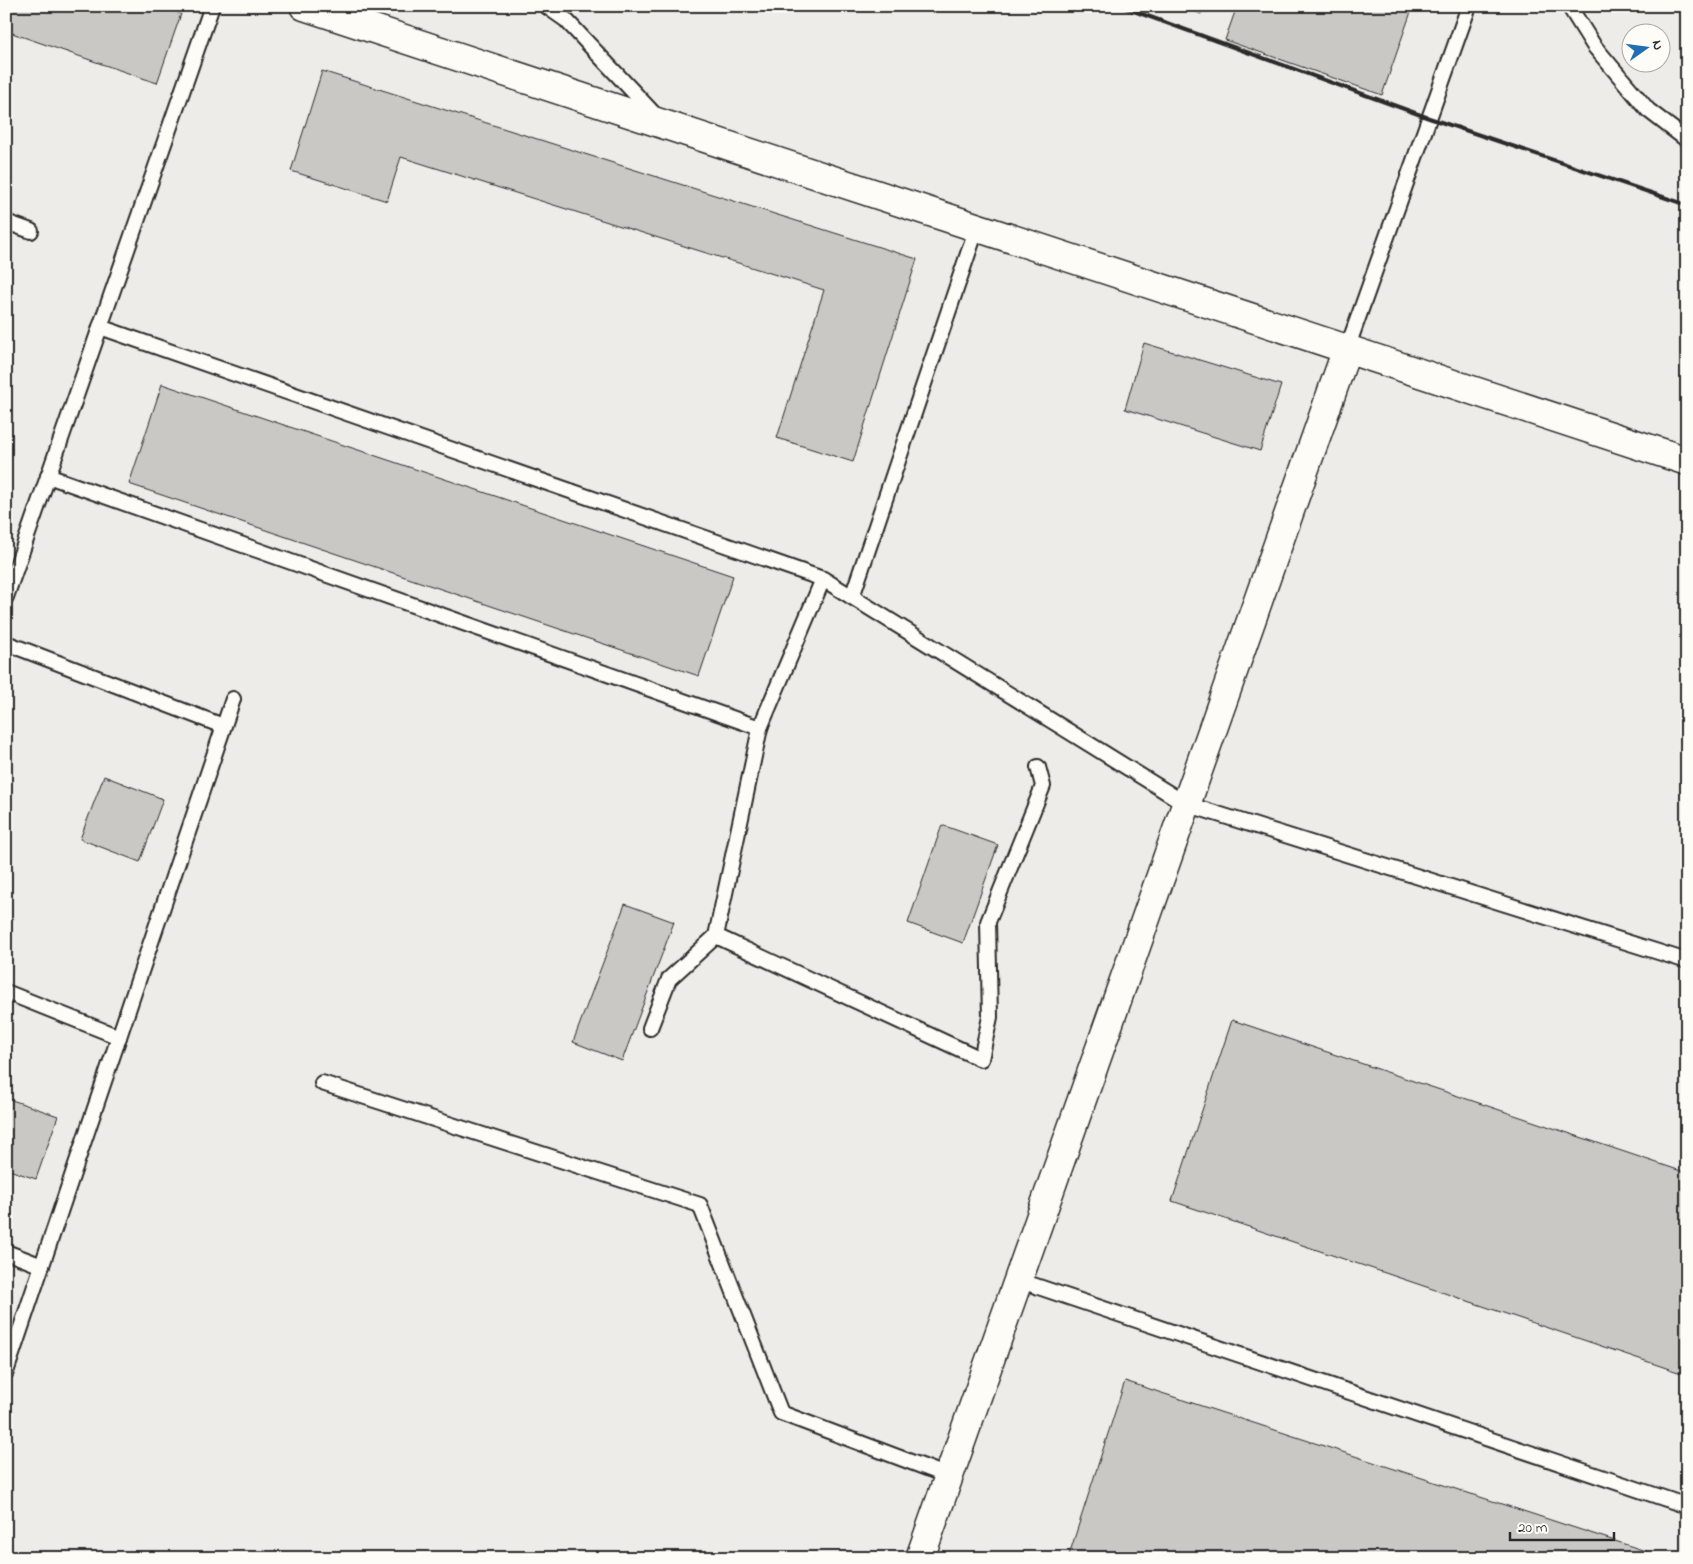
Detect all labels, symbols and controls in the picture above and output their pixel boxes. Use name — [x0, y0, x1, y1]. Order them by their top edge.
north arrow — [1620, 22, 1670, 72]
text: N — [1646, 38, 1668, 52]
scale bar — [1510, 1509, 1614, 1541]
text: 20 m — [1518, 1517, 1548, 1539]

